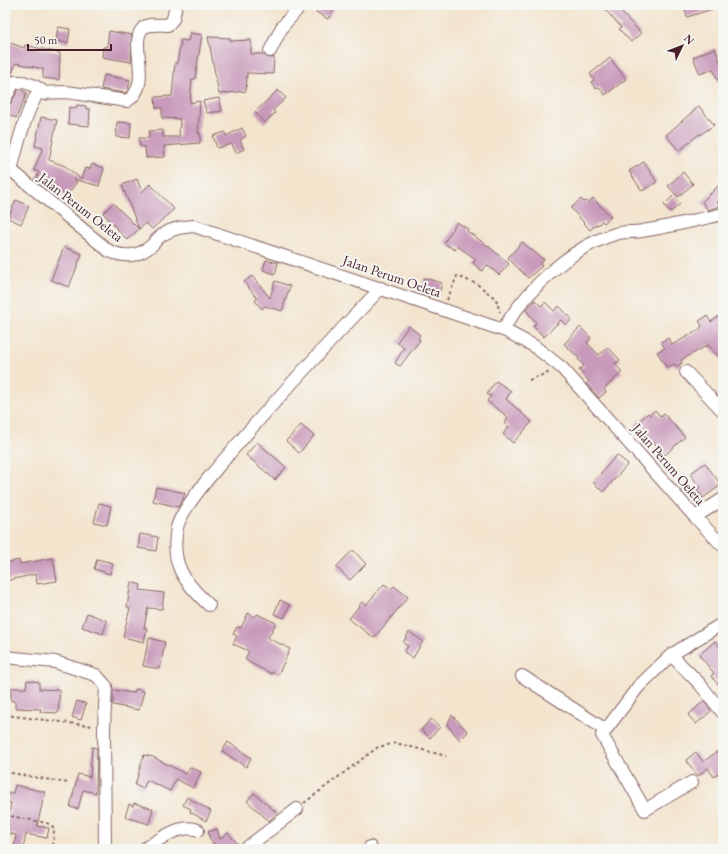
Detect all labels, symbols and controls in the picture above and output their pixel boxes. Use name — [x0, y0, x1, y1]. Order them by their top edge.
scale bar — [28, 26, 111, 52]
north arrow — [662, 26, 702, 66]
text: N — [681, 31, 698, 47]
text: 50 m — [34, 32, 58, 48]
street label: Jalan Perum Oeleta — [34, 168, 127, 246]
street label: Jalan Perum Oeleta — [340, 250, 444, 301]
street label: Jalan Perum Oeleta — [628, 419, 710, 509]

